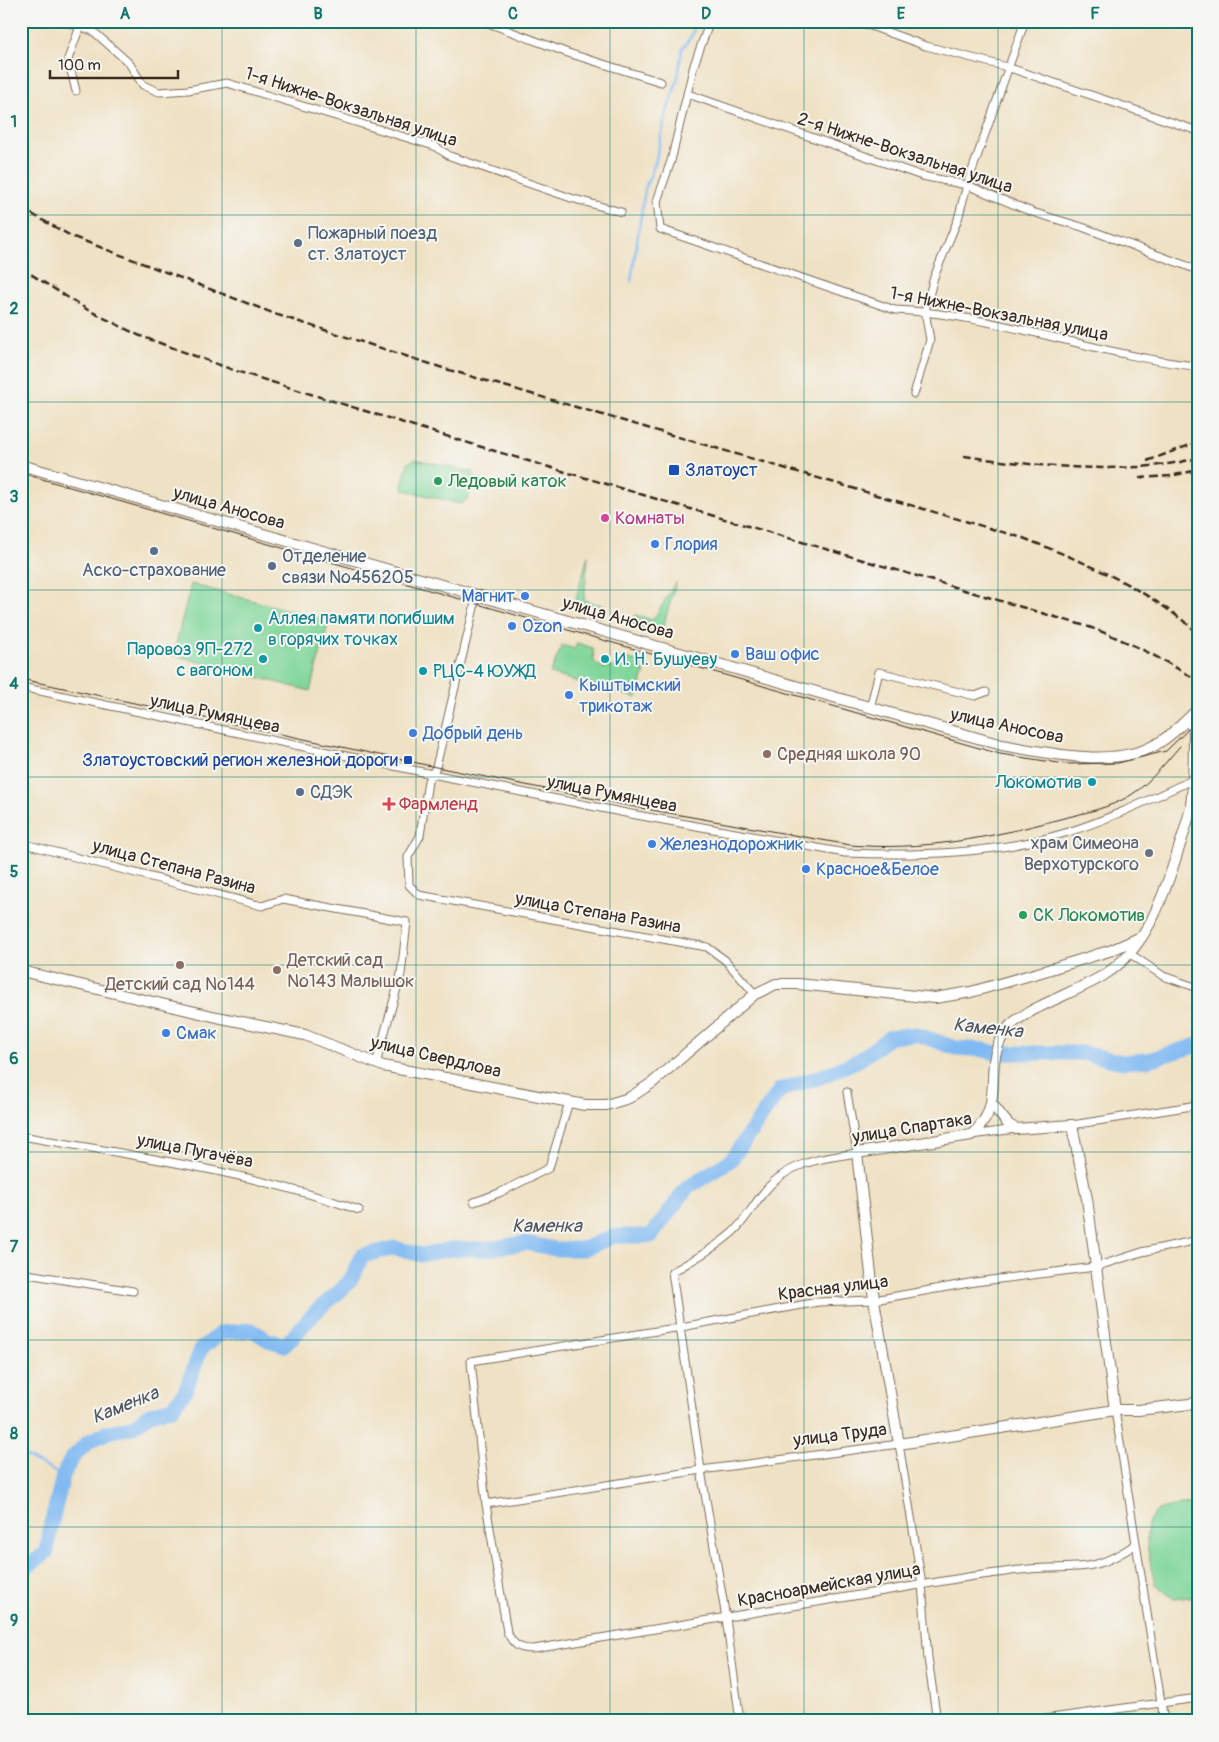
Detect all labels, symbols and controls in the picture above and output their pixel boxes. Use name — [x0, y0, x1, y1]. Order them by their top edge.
text: A — [120, 4, 131, 24]
text: B — [313, 4, 323, 24]
text: C — [508, 4, 518, 24]
text: D — [701, 4, 711, 24]
text: E — [897, 4, 906, 24]
text: F — [1090, 4, 1100, 24]
scale bar — [50, 48, 178, 80]
text: 100 m — [58, 56, 101, 75]
street label: 1-я Нижне-Вокзальная улица — [242, 62, 460, 152]
street label: 2-я Нижне-Вокзальная улица — [794, 107, 1016, 199]
text: 1 — [11, 112, 17, 132]
place label: Пожарный поезд ст. Златоуст — [308, 222, 437, 266]
marker: Пожарный поезд ст. Златоуст — [292, 237, 304, 249]
street label: 1-я Нижне-Вокзальная улица — [888, 282, 1110, 346]
text: 2 — [10, 299, 19, 319]
place label: Златоуст — [685, 459, 758, 482]
marker: Златоуст — [667, 463, 681, 477]
place label: Ледовый каток — [447, 470, 567, 493]
marker: Ледовый каток — [432, 475, 444, 487]
street label: улица Аносова — [170, 481, 287, 535]
text: 3 — [10, 487, 19, 507]
place label: Комнаты — [615, 507, 685, 530]
marker: Комнаты — [599, 512, 611, 524]
place label: Глория — [665, 533, 718, 556]
marker: Глория — [649, 538, 661, 550]
marker: Аско-страхование — [148, 545, 160, 557]
place label: Отделение связи №456205 — [282, 545, 414, 589]
place label: Аско-страхование — [82, 559, 226, 582]
marker: Отделение связи №456205 — [266, 560, 278, 572]
place label: Магнит — [462, 585, 515, 608]
marker: Магнит — [519, 590, 531, 602]
street label: улица Аносова — [559, 591, 676, 645]
place label: Аллея памяти погибшим в горячих точках — [268, 607, 455, 651]
place label: Ozon — [522, 615, 562, 638]
marker: Ozon — [506, 620, 518, 632]
marker: Аллея памяти погибшим в горячих точках — [252, 622, 264, 634]
place label: Паровоз 9П-272 с вагоном — [127, 638, 253, 682]
place label: Ваш офис — [745, 643, 820, 666]
place label: И. Н. Бушуеву — [615, 648, 718, 671]
marker: Ваш офис — [729, 648, 741, 660]
marker: Паровоз 9П-272 с вагоном — [257, 653, 269, 665]
marker: И. Н. Бушуеву — [599, 653, 611, 665]
place label: РЦС-4 ЮУЖД — [433, 660, 536, 683]
marker: РЦС-4 ЮУЖД — [417, 665, 429, 677]
text: 4 — [9, 674, 19, 694]
place label: Кыштымский трикотаж — [579, 674, 681, 718]
street label: улица Румянцева — [147, 689, 282, 739]
marker: Кыштымский трикотаж — [563, 689, 575, 701]
street label: улица Аносова — [947, 703, 1066, 749]
place label: Добрый день — [422, 722, 523, 745]
marker: Добрый день — [407, 727, 419, 739]
place label: Средняя школа 90 — [777, 743, 921, 766]
marker: Средняя школа 90 — [761, 748, 773, 760]
place label: Златоустовский регион железной дороги — [82, 749, 398, 772]
marker: Златоустовский регион железной дороги — [402, 754, 414, 766]
street label: улица Румянцева — [544, 770, 679, 818]
place label: Локомотив — [994, 771, 1082, 794]
marker: Локомотив — [1086, 776, 1098, 788]
place label: СДЭК — [310, 781, 353, 804]
marker: СДЭК — [294, 786, 306, 798]
place label: Фармленд — [399, 793, 478, 816]
marker: Фармленд — [383, 798, 395, 810]
place label: храм Симеона Верхотурского — [1024, 832, 1139, 876]
place label: Железнодорожник — [659, 833, 804, 856]
street label: улица Степана Разина — [89, 834, 258, 900]
marker: Железнодорожник — [646, 838, 658, 850]
marker: храм Симеона Верхотурского — [1143, 847, 1155, 859]
place label: Красное&Белое — [816, 858, 939, 881]
text: 5 — [10, 862, 19, 882]
marker: Красное&Белое — [800, 863, 812, 875]
street label: улица Степана Разина — [512, 887, 683, 939]
place label: СК Локомотив — [1033, 904, 1145, 927]
marker: СК Локомотив — [1017, 909, 1029, 921]
place label: Детский сад №143 Малышок — [286, 949, 414, 993]
marker: Детский сад №144 — [174, 959, 186, 971]
marker: Детский сад №143 Малышок — [271, 964, 283, 976]
place label: Детский сад №144 — [104, 973, 255, 996]
water label: Каменка — [952, 1012, 1025, 1044]
place label: Смак — [176, 1022, 217, 1045]
marker: Смак — [160, 1027, 172, 1039]
street label: улица Свердлова — [368, 1031, 503, 1083]
text: 6 — [9, 1049, 19, 1069]
street label: улица Спартака — [850, 1107, 974, 1149]
street label: улица Пугачёва — [134, 1128, 255, 1174]
water label: Каменка — [512, 1214, 583, 1238]
text: 7 — [10, 1237, 19, 1257]
street label: Красная улица — [777, 1270, 889, 1306]
water label: Каменка — [88, 1380, 163, 1429]
street label: улица Труда — [791, 1418, 888, 1452]
text: 8 — [10, 1424, 18, 1444]
street label: Красноармейская улица — [736, 1558, 922, 1612]
text: 9 — [10, 1611, 18, 1631]

